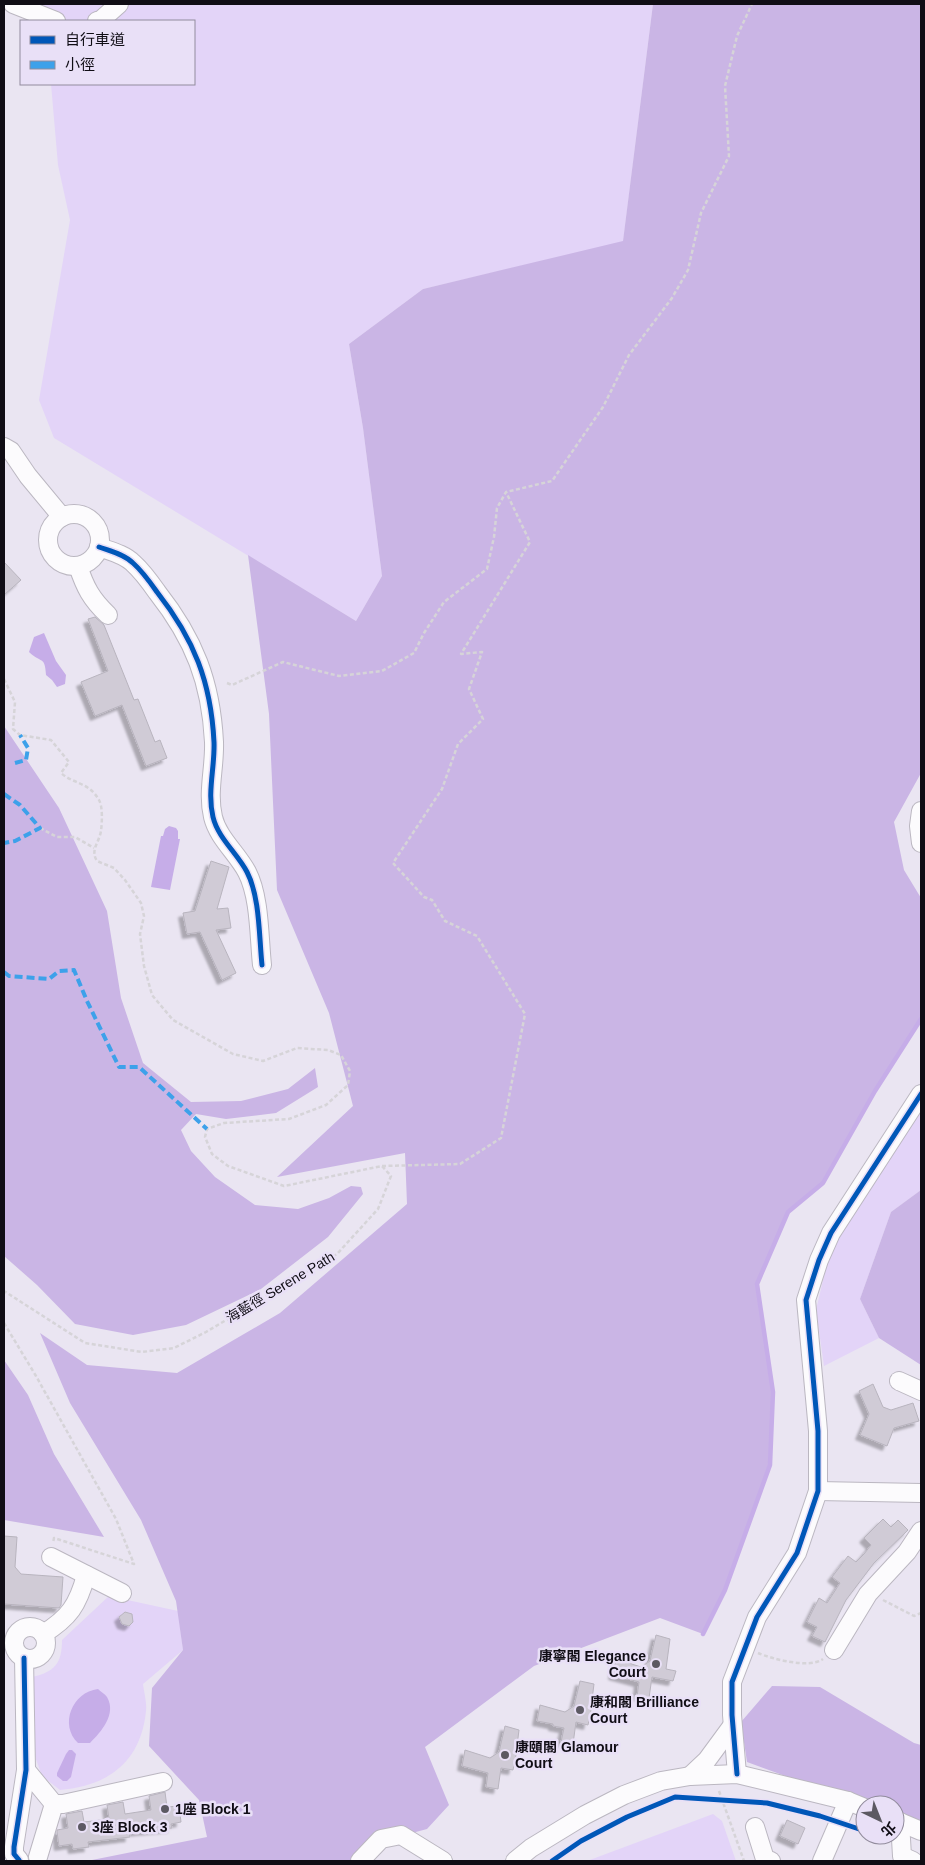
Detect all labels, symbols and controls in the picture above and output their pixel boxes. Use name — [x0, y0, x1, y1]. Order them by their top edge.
legend — [20, 20, 195, 85]
text: 自行車道 — [65, 31, 125, 48]
text: 小徑 — [65, 56, 95, 73]
street label: 海藍徑 Serene Path — [223, 1248, 337, 1326]
place label: 康寧閣 Elegance Court — [539, 1648, 646, 1680]
marker: 康寧閣 Elegance Court — [650, 1658, 662, 1670]
place label: 康和閣 Brilliance Court — [590, 1694, 699, 1726]
marker: 康和閣 Brilliance Court — [574, 1704, 586, 1716]
place label: 康頤閣 Glamour Court — [515, 1739, 619, 1771]
marker: 康頤閣 Glamour Court — [499, 1749, 511, 1761]
north arrow — [855, 1795, 905, 1845]
place label: 1座 Block 1 — [175, 1801, 251, 1817]
marker: 1座 Block 1 — [159, 1803, 171, 1815]
place label: 3座 Block 3 — [92, 1819, 168, 1835]
text: 北 — [878, 1819, 899, 1840]
marker: 3座 Block 3 — [76, 1821, 88, 1833]

